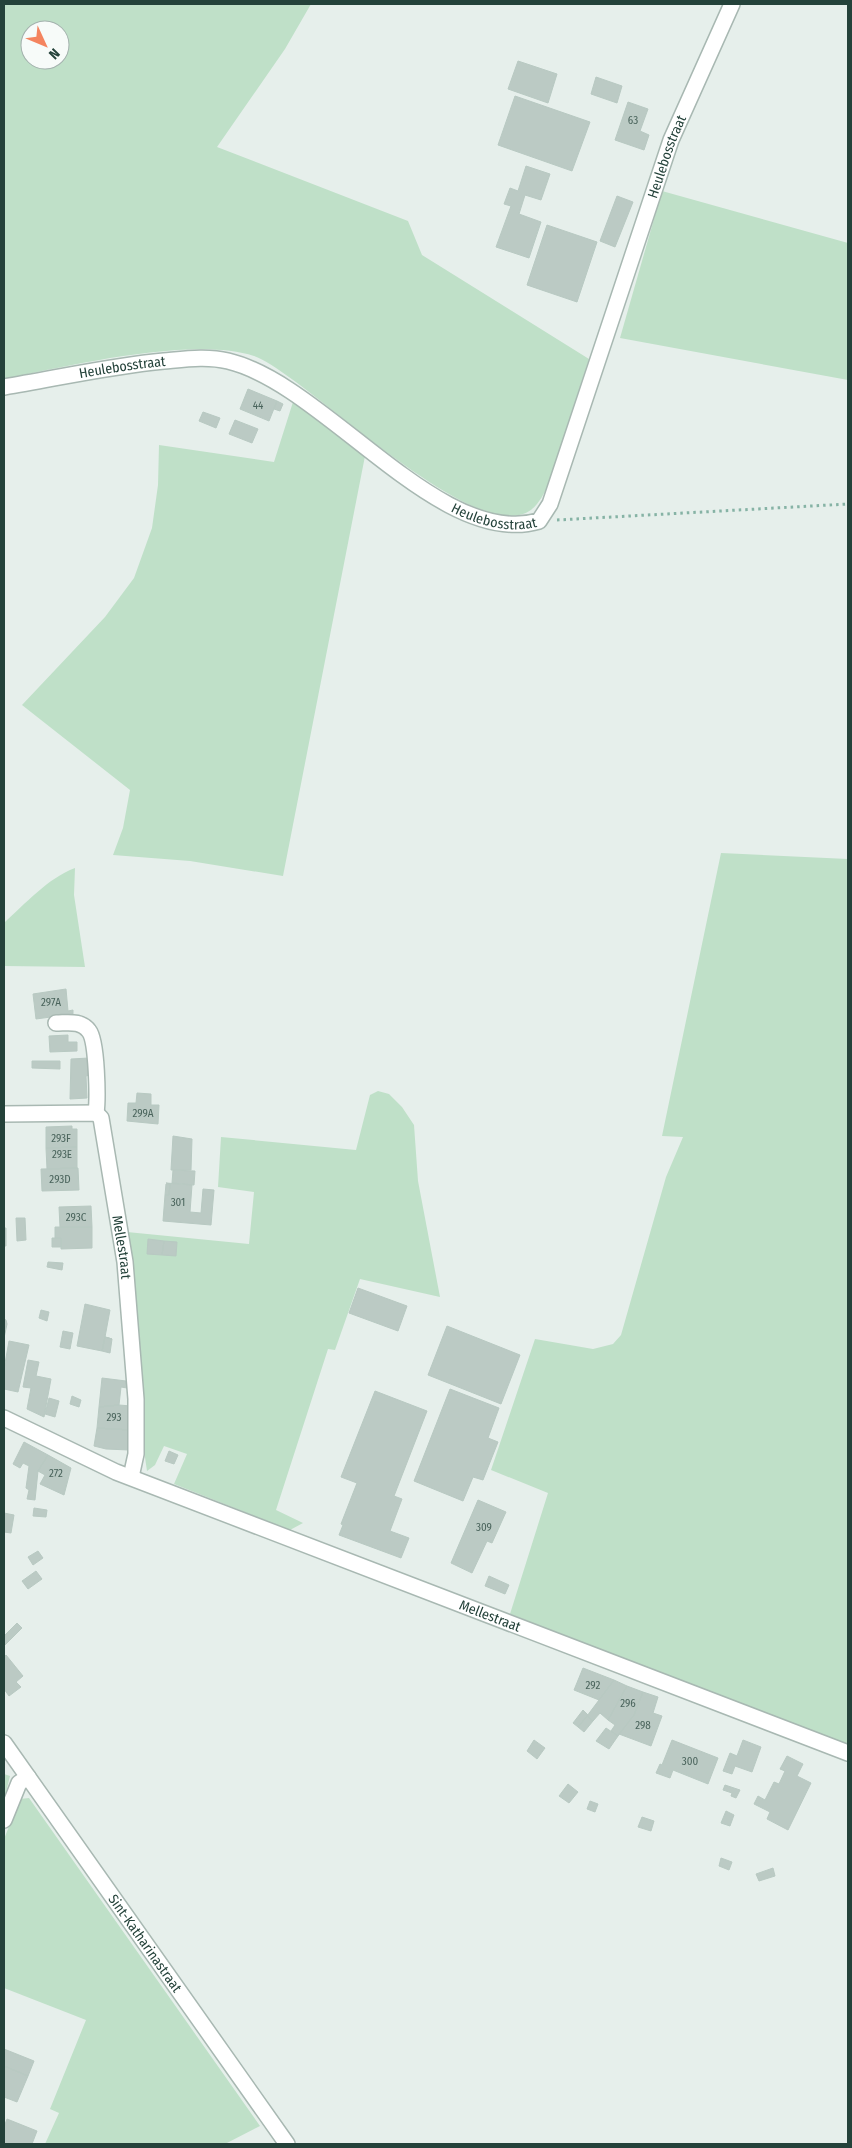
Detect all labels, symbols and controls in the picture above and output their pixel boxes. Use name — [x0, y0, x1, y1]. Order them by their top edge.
north arrow — [20, 20, 70, 70]
text: N — [45, 45, 63, 63]
street label: Heulebosstraat — [644, 112, 690, 200]
house number: 63 — [628, 114, 638, 127]
street label: Heulebosstraat — [78, 352, 167, 382]
house number: 44 — [253, 399, 264, 412]
street label: Heulebosstraat — [449, 499, 539, 533]
house number: 297A — [41, 996, 61, 1009]
house number: 299A — [132, 1107, 154, 1120]
house number: 293F — [51, 1132, 71, 1145]
house number: 293E — [52, 1148, 72, 1161]
house number: 293D — [49, 1173, 71, 1186]
house number: 301 — [171, 1196, 185, 1209]
house number: 293C — [66, 1211, 87, 1224]
street label: Mellestraat — [109, 1214, 135, 1280]
house number: 293 — [107, 1411, 121, 1424]
house number: 272 — [49, 1467, 63, 1480]
house number: 309 — [476, 1521, 492, 1534]
street label: Mellestraat — [457, 1596, 524, 1635]
house number: 292 — [586, 1679, 601, 1692]
house number: 296 — [620, 1697, 636, 1710]
house number: 298 — [635, 1719, 651, 1732]
house number: 300 — [682, 1755, 698, 1768]
street label: Sint-Katharinastraat — [105, 1891, 186, 1996]

